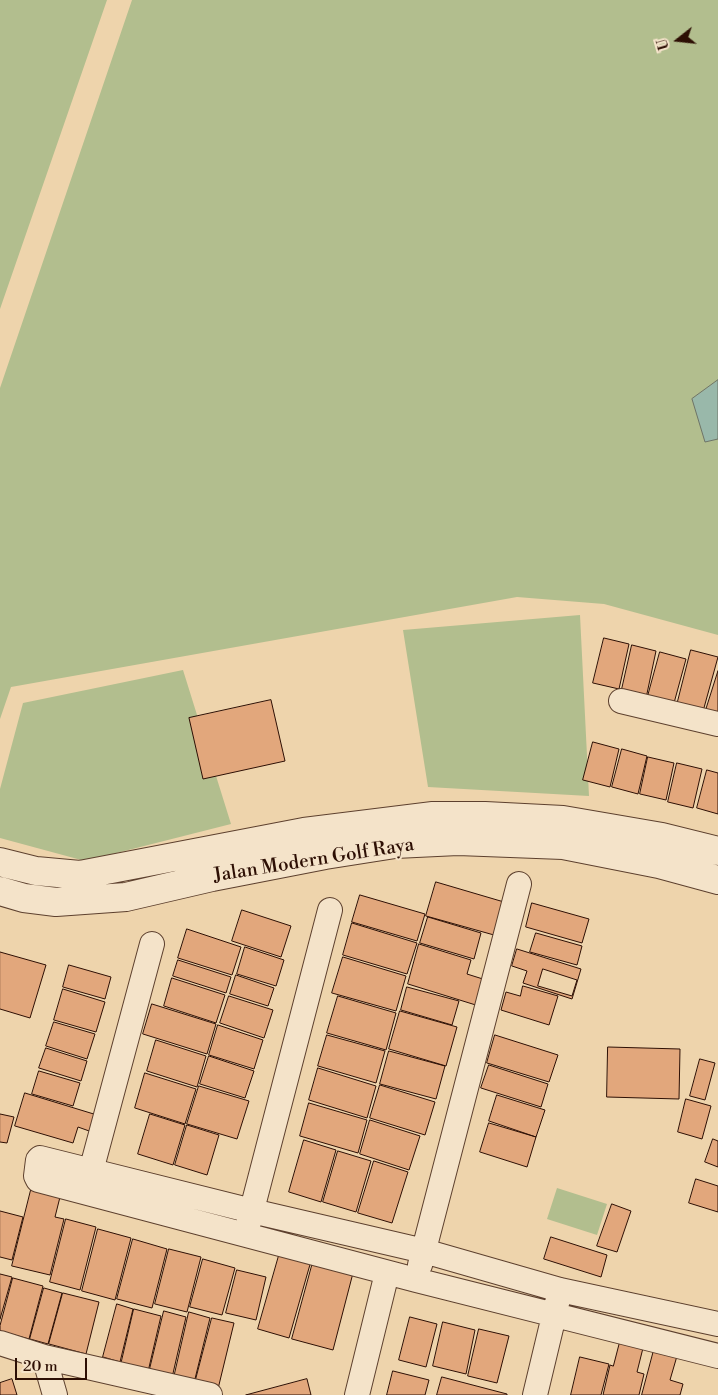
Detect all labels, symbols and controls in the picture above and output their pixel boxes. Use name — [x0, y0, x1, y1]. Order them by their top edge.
north arrow — [653, 15, 703, 65]
text: U — [653, 36, 674, 52]
street label: Jalan Modern Golf Raya — [212, 834, 416, 888]
scale bar — [18, 1348, 90, 1380]
text: 20 m — [23, 1357, 58, 1376]

